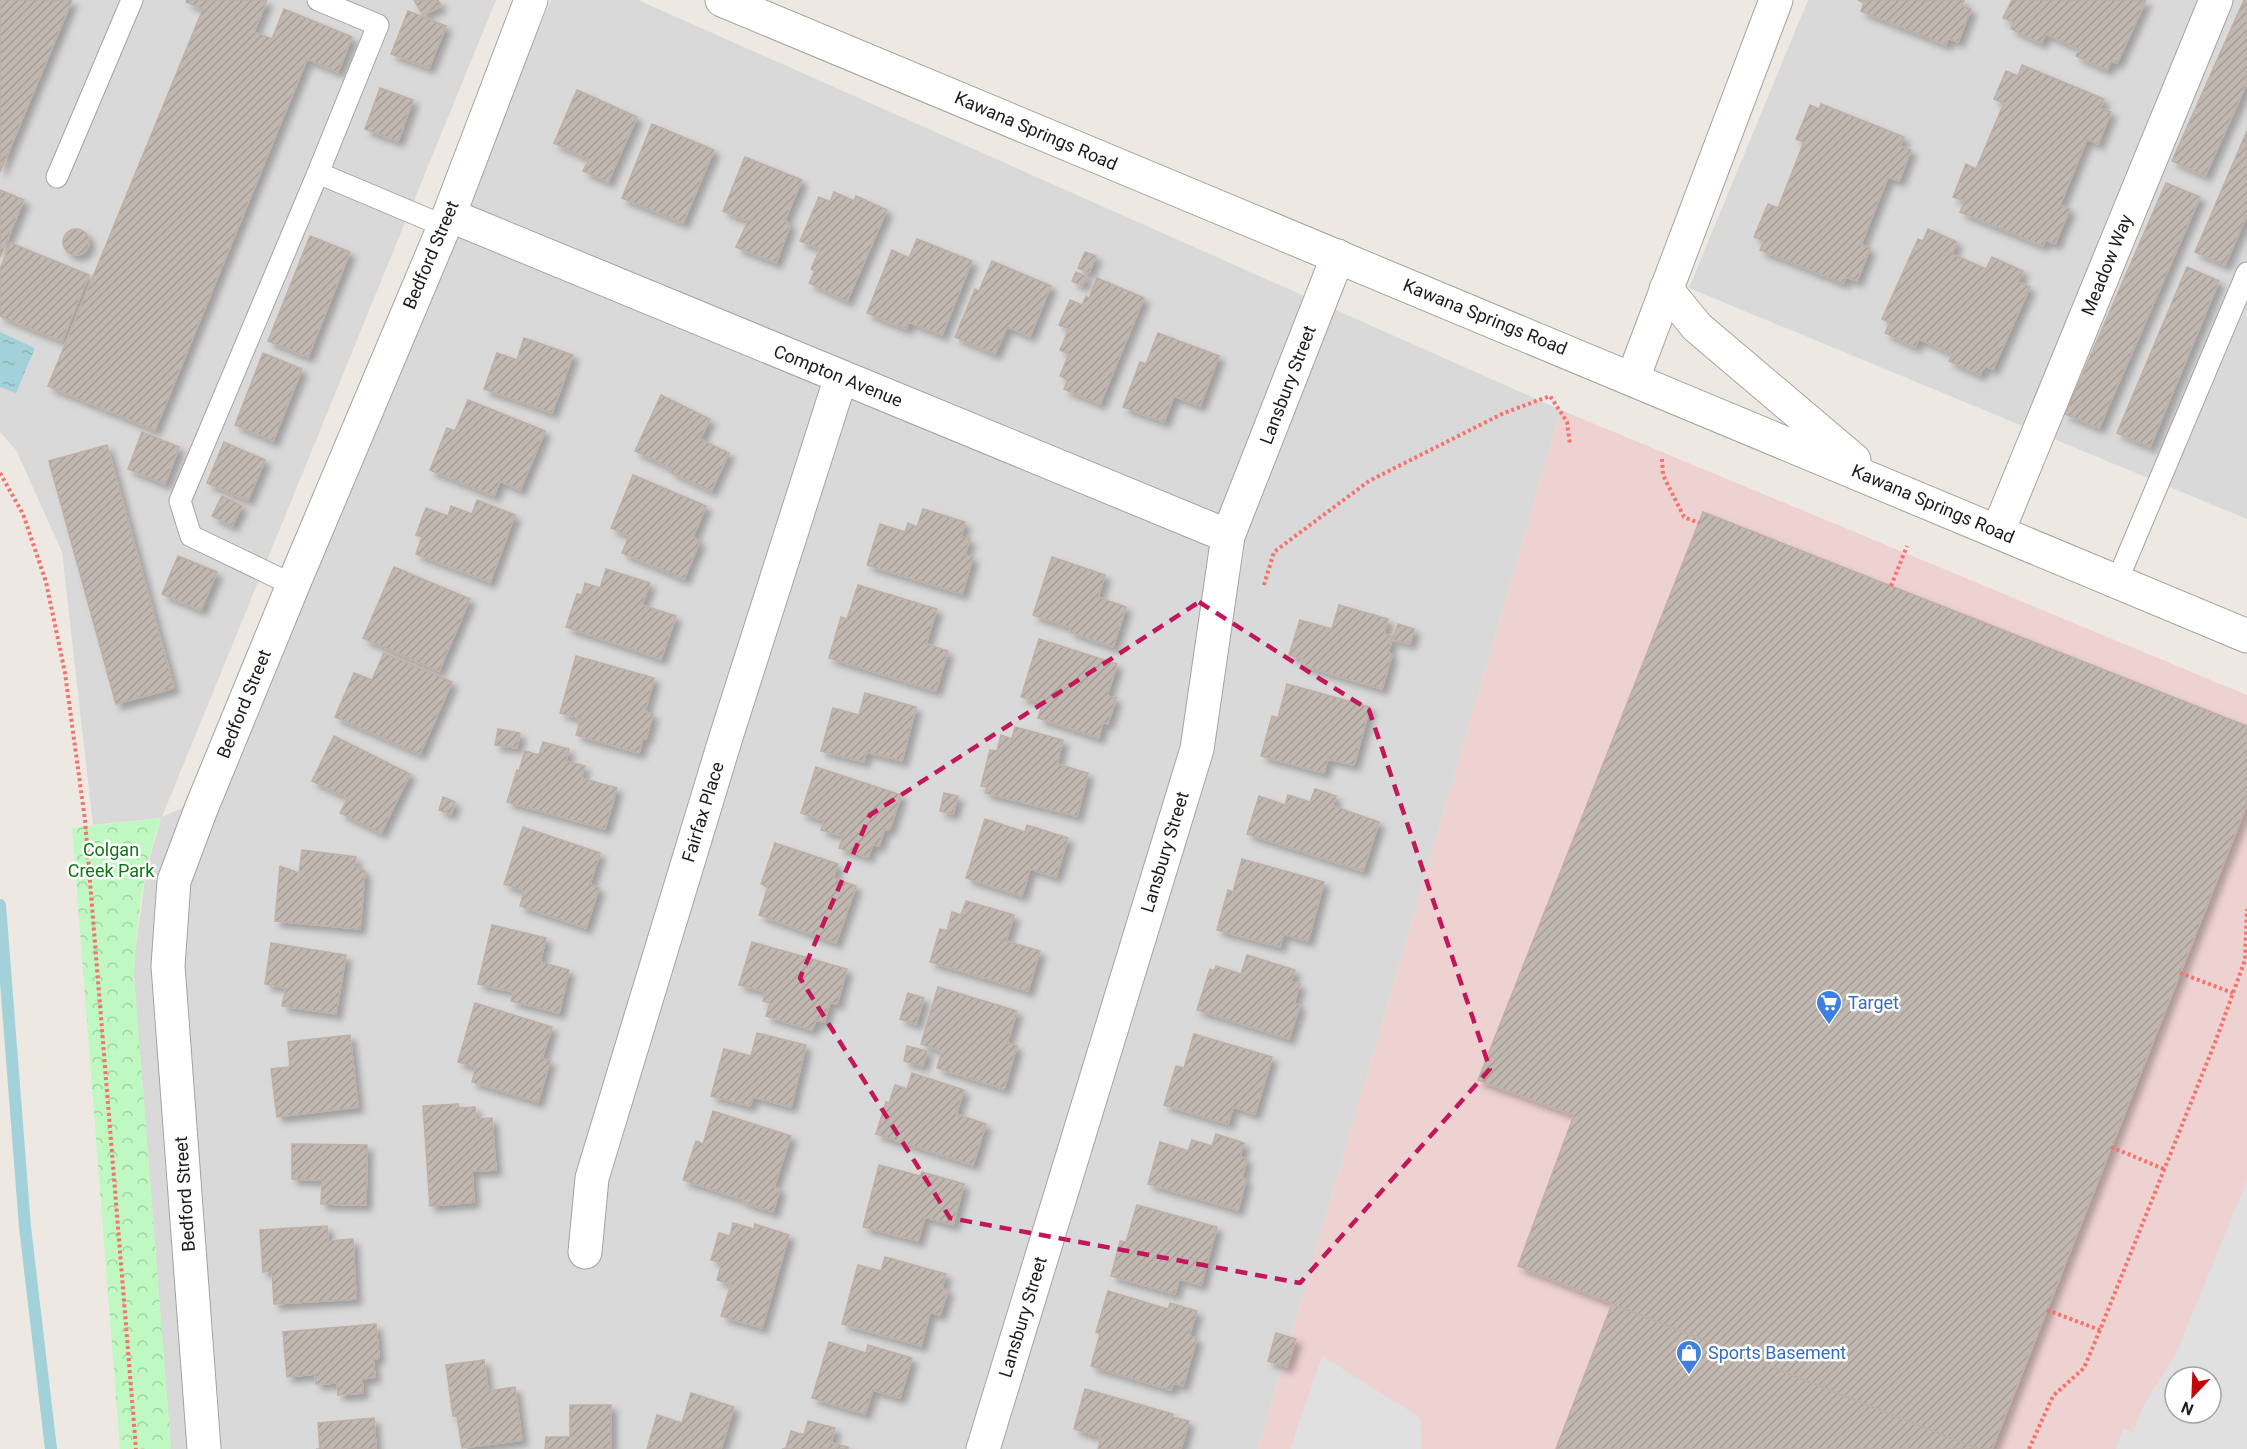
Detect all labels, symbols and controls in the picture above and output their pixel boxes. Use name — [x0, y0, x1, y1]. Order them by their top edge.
street label: Kawana Springs Road — [952, 87, 1121, 174]
street label: Bedford Street — [398, 197, 463, 312]
street label: Meadow Way — [2077, 211, 2137, 319]
street label: Kawana Springs Road — [1400, 274, 1570, 359]
street label: Lansbury Street — [1255, 322, 1320, 447]
street label: Compton Avenue — [771, 340, 906, 411]
street label: Kawana Springs Road — [1849, 460, 2018, 547]
street label: Bedford Street — [212, 646, 275, 761]
street label: Fairfax Place — [677, 759, 728, 865]
street label: Lansbury Street — [1136, 789, 1193, 915]
park label: Colgan Creek Park — [68, 839, 155, 881]
supermarket icon: Target — [1814, 988, 1844, 1026]
place label: Target — [1848, 992, 1899, 1013]
street label: Bedford Street — [170, 1136, 199, 1252]
street label: Lansbury Street — [994, 1254, 1051, 1380]
shop icon: Sports Basement — [1674, 1338, 1704, 1376]
place label: Sports Basement — [1708, 1342, 1846, 1363]
north arrow — [2163, 1365, 2223, 1425]
text: N — [2178, 1397, 2196, 1419]

